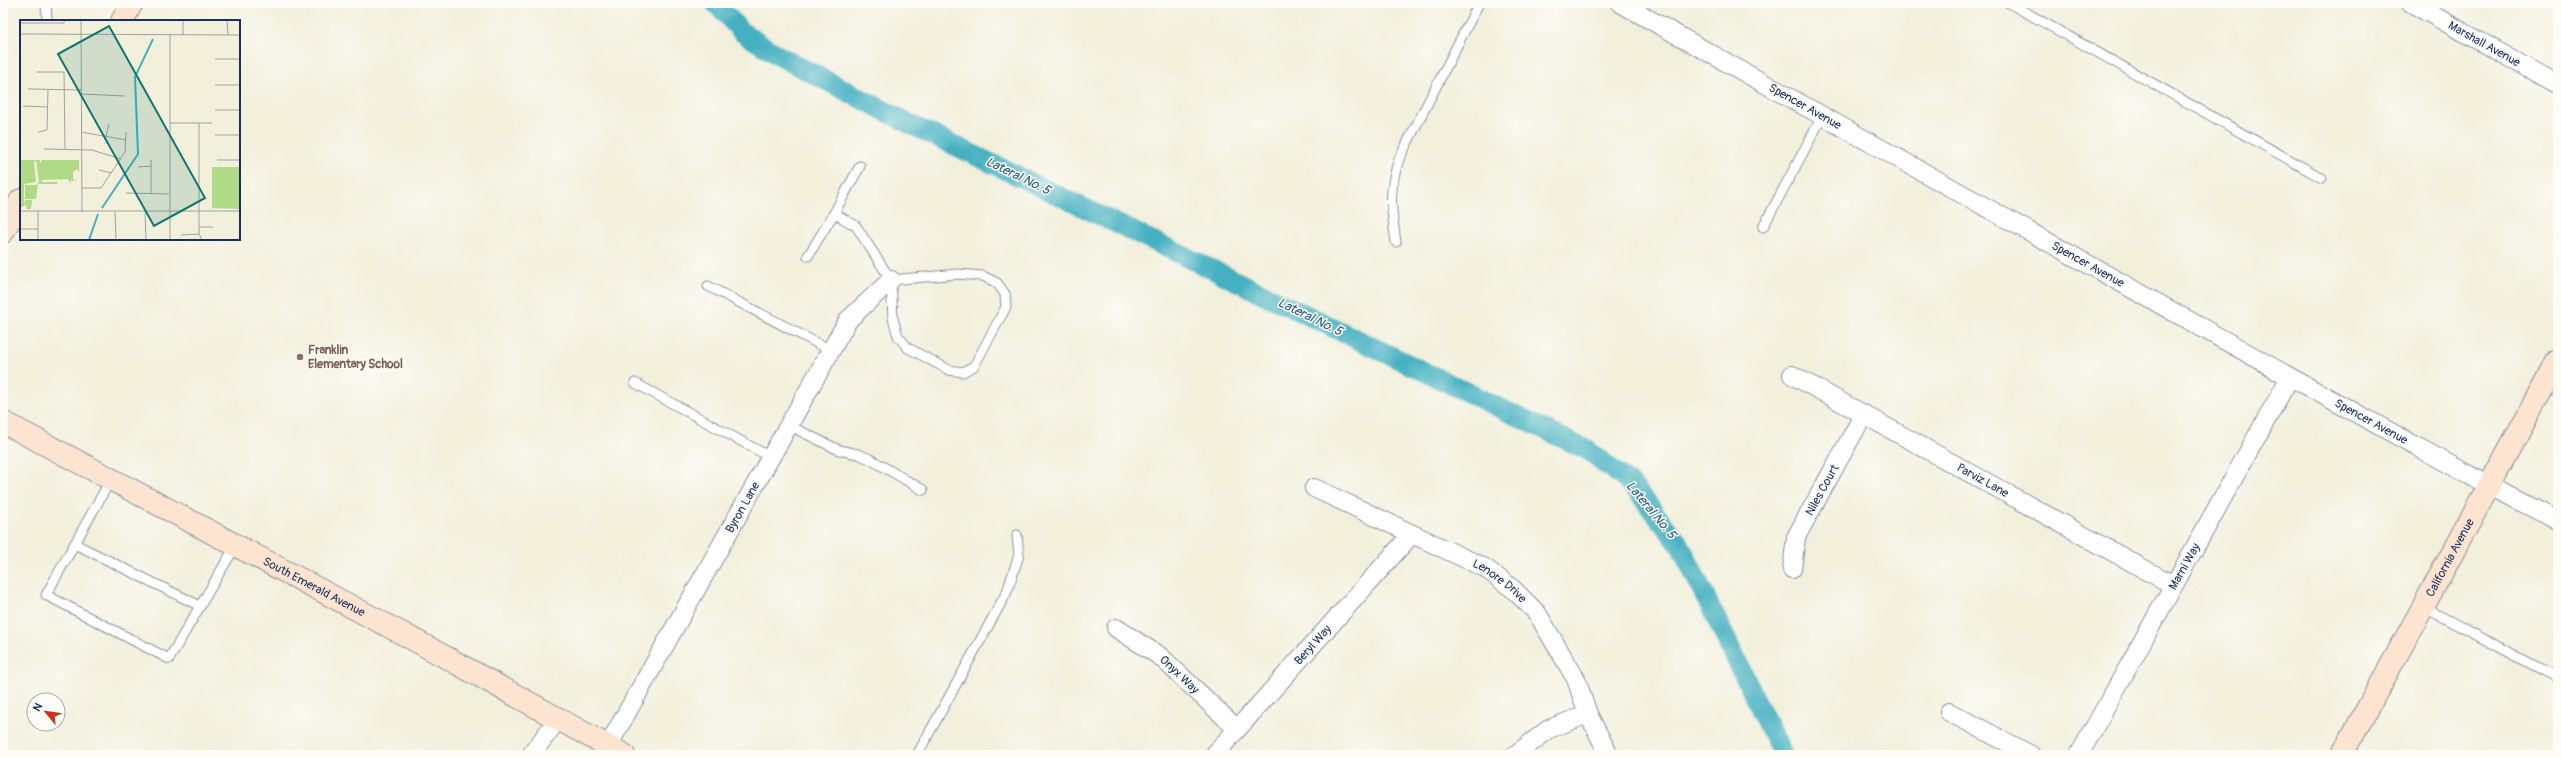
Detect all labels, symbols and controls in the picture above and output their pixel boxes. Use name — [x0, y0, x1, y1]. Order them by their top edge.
street label: Marshall Avenue — [2446, 18, 2523, 70]
inset map — [20, 20, 240, 240]
street label: Spencer Avenue — [1766, 80, 1844, 133]
water label: Lateral No. 5 — [983, 154, 1055, 199]
street label: Spencer Avenue — [2049, 238, 2127, 291]
water label: Lateral No. 5 — [1275, 295, 1347, 340]
place label: Franklin Elementary School — [308, 343, 403, 372]
marker: Franklin Elementary School — [295, 352, 305, 362]
street label: Spencer Avenue — [2332, 395, 2411, 448]
street label: Parviz Lane — [1954, 460, 2012, 501]
street label: Niles Court — [1802, 462, 1842, 518]
water label: Lateral No. 5 — [1622, 478, 1681, 543]
street label: Byron Lane — [722, 479, 763, 536]
street label: California Avenue — [2423, 516, 2477, 599]
street label: Marni Way — [2165, 540, 2203, 592]
street label: South Emerald Avenue — [260, 554, 368, 620]
street label: Lenore Drive — [1470, 556, 1530, 606]
street label: Beryl Way — [1291, 622, 1335, 668]
street label: Onyx Way — [1157, 652, 1202, 697]
north arrow — [26, 692, 66, 732]
text: N — [30, 700, 45, 714]

